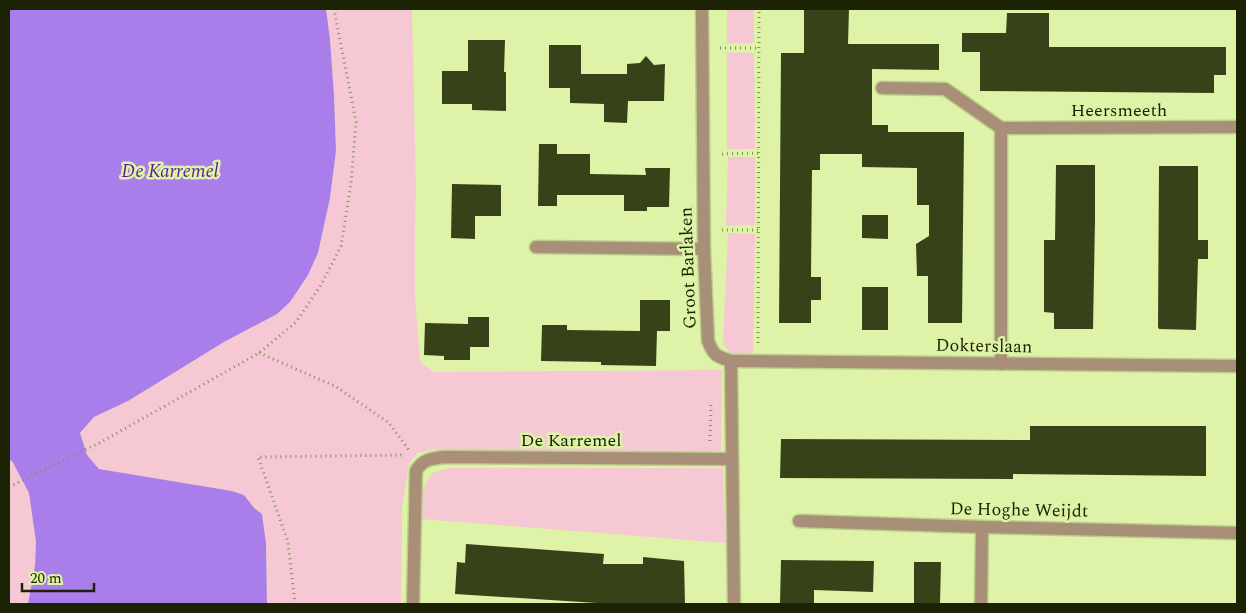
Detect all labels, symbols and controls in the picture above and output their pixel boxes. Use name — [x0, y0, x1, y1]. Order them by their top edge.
street label: Heersmeeth — [1071, 97, 1167, 124]
water label: De Karremel — [121, 157, 219, 186]
street label: Groot Barlaken — [672, 207, 704, 329]
street label: Dokterslaan — [935, 332, 1033, 360]
street label: De Karremel — [520, 427, 622, 454]
street label: De Hoghe Weijdt — [950, 495, 1088, 525]
scale bar — [22, 560, 95, 592]
text: 20 m — [30, 567, 62, 590]

